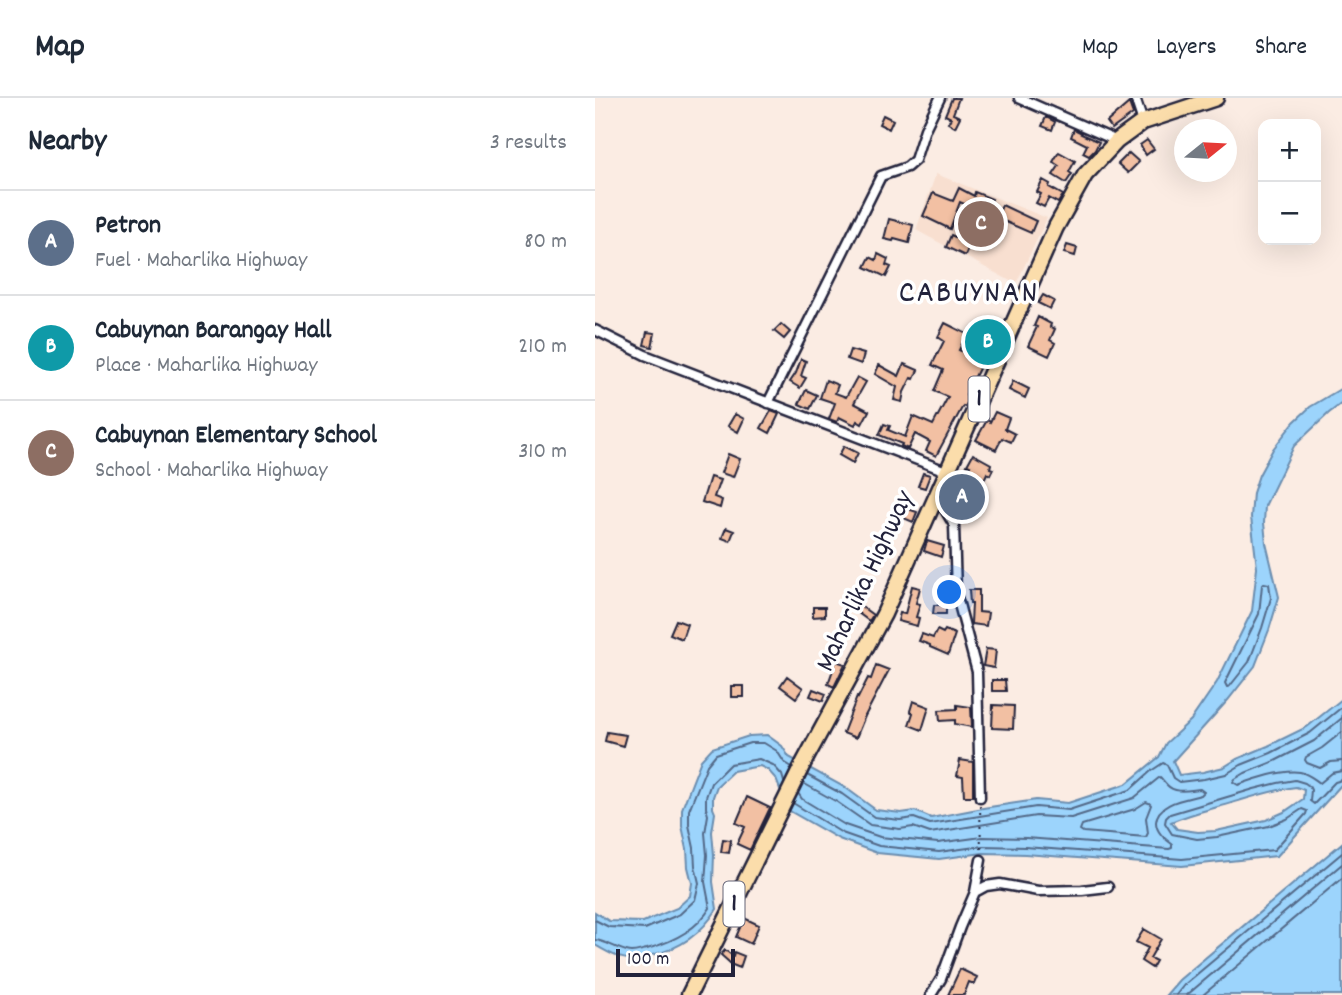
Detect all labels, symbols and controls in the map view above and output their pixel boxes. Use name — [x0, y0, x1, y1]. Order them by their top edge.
text: Map — [35, 25, 85, 72]
text: Map — [1082, 31, 1118, 65]
text: Layers — [1156, 31, 1217, 65]
text: Share — [1255, 31, 1307, 65]
north arrow — [1174, 119, 1237, 182]
map controls — [1258, 119, 1321, 245]
button: + — [1258, 119, 1321, 182]
text: Nearby — [28, 122, 106, 165]
text: 3 results — [490, 127, 567, 160]
button: − — [1258, 182, 1321, 245]
pin: C — [958, 198, 1004, 250]
text: Petron — [95, 208, 161, 245]
text: A — [45, 226, 57, 259]
text: 80 m — [524, 226, 567, 259]
text: Fuel · Maharlika Highway — [95, 245, 307, 278]
district label: CABUYNAN — [899, 272, 1039, 318]
text: Cabuynan Barangay Hall — [95, 313, 332, 350]
pin: B — [965, 316, 1011, 368]
text: B — [46, 331, 56, 364]
text: 210 m — [518, 331, 567, 364]
text: Place · Maharlika Highway — [95, 350, 318, 383]
road number: 1 — [969, 376, 989, 422]
text: Cabuynan Elementary School — [95, 418, 377, 455]
text: C — [45, 436, 57, 469]
text: 310 m — [518, 436, 567, 469]
text: School · Maharlika Highway — [95, 455, 327, 488]
pin: A — [939, 471, 985, 523]
street label: Maharlika Highway — [808, 484, 927, 679]
your location — [932, 575, 966, 609]
road number: 1 — [723, 882, 745, 926]
scale bar — [616, 946, 735, 978]
text: 100 m — [627, 947, 669, 974]

